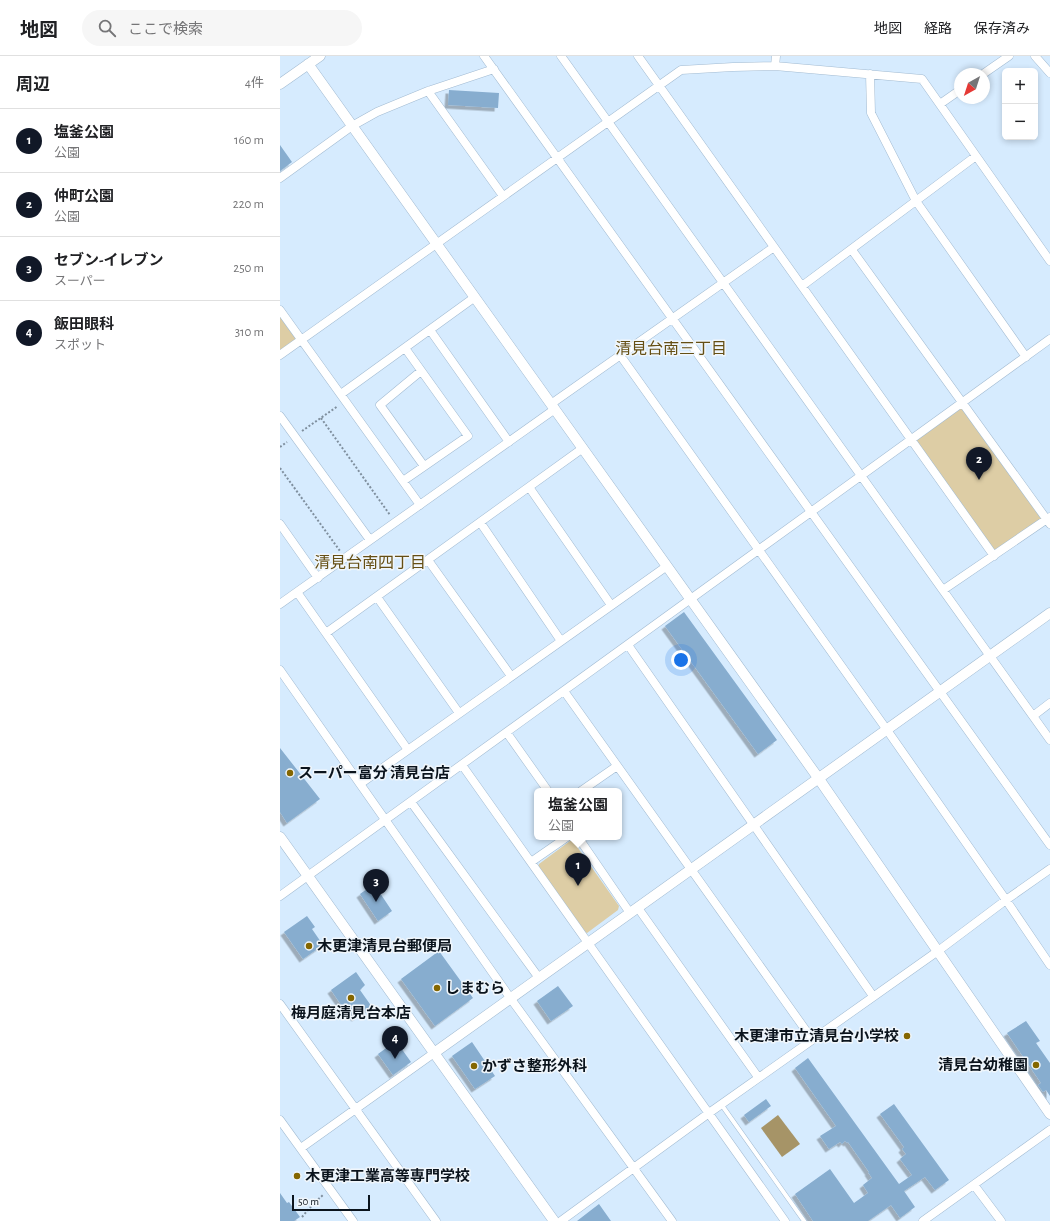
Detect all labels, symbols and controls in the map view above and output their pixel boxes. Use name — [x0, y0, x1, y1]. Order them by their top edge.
search box — [82, 10, 362, 46]
icon: search — [96, 17, 118, 39]
text: 地図 — [20, 21, 58, 40]
text: ここで検索 — [128, 22, 203, 37]
text: 地図 — [874, 22, 902, 36]
text: 経路 — [924, 22, 952, 36]
text: 保存済み — [974, 22, 1030, 36]
north arrow — [954, 68, 990, 104]
map controls — [1002, 68, 1038, 140]
button: + — [1002, 68, 1038, 104]
text: 周辺 — [16, 76, 50, 93]
text: 4件 — [245, 77, 264, 90]
button: − — [1002, 104, 1038, 140]
text: 塩釜公園 — [54, 125, 114, 140]
text: 1 — [27, 134, 31, 147]
text: 160 m — [234, 134, 264, 147]
text: 公園 — [54, 147, 80, 160]
text: 仲町公園 — [54, 189, 114, 204]
text: 2 — [26, 198, 32, 211]
text: 220 m — [233, 198, 264, 211]
text: 公園 — [54, 211, 80, 224]
text: セブン-イレブン — [54, 253, 164, 268]
text: 3 — [26, 262, 32, 275]
text: 250 m — [233, 262, 264, 275]
text: スーパー — [54, 275, 106, 288]
text: 飯田眼科 — [54, 317, 114, 332]
text: 4 — [26, 326, 32, 339]
text: 310 m — [235, 326, 264, 339]
text: スポット — [54, 339, 106, 352]
district label: 清見台南三丁目 — [615, 340, 727, 357]
pin: 2 — [966, 447, 992, 480]
district label: 清見台南四丁目 — [314, 554, 426, 571]
your location — [671, 650, 691, 670]
place label: スーパー富分 清見台店 — [298, 765, 450, 781]
marker: スーパー富分 清見台店 — [285, 768, 295, 778]
popup — [534, 788, 622, 840]
text: 塩釜公園 — [548, 798, 608, 813]
text: 公園 — [548, 820, 574, 833]
pin: 1 — [565, 853, 591, 886]
pin: 3 — [363, 869, 389, 902]
place label: 木更津清見台郵便局 — [317, 938, 452, 954]
marker: 木更津清見台郵便局 — [304, 941, 314, 951]
place label: しまむら — [445, 980, 505, 996]
marker: しまむら — [432, 983, 442, 993]
marker: 梅月庭清見台本店 — [346, 993, 356, 1003]
place label: 梅月庭清見台本店 — [291, 1004, 411, 1021]
pin: 4 — [382, 1026, 408, 1059]
place label: 木更津市立清見台小学校 — [734, 1028, 899, 1044]
marker: 木更津市立清見台小学校 — [902, 1031, 912, 1041]
place label: かずさ整形外科 — [482, 1057, 587, 1074]
place label: 清見台幼稚園 — [938, 1057, 1028, 1073]
marker: 清見台幼稚園 — [1031, 1060, 1041, 1070]
marker: かずさ整形外科 — [469, 1061, 479, 1071]
place label: 木更津工業高等専門学校 — [305, 1168, 470, 1184]
marker: 木更津工業高等専門学校 — [292, 1171, 302, 1181]
scale bar — [292, 1193, 370, 1212]
text: 50 m — [298, 1196, 319, 1207]

